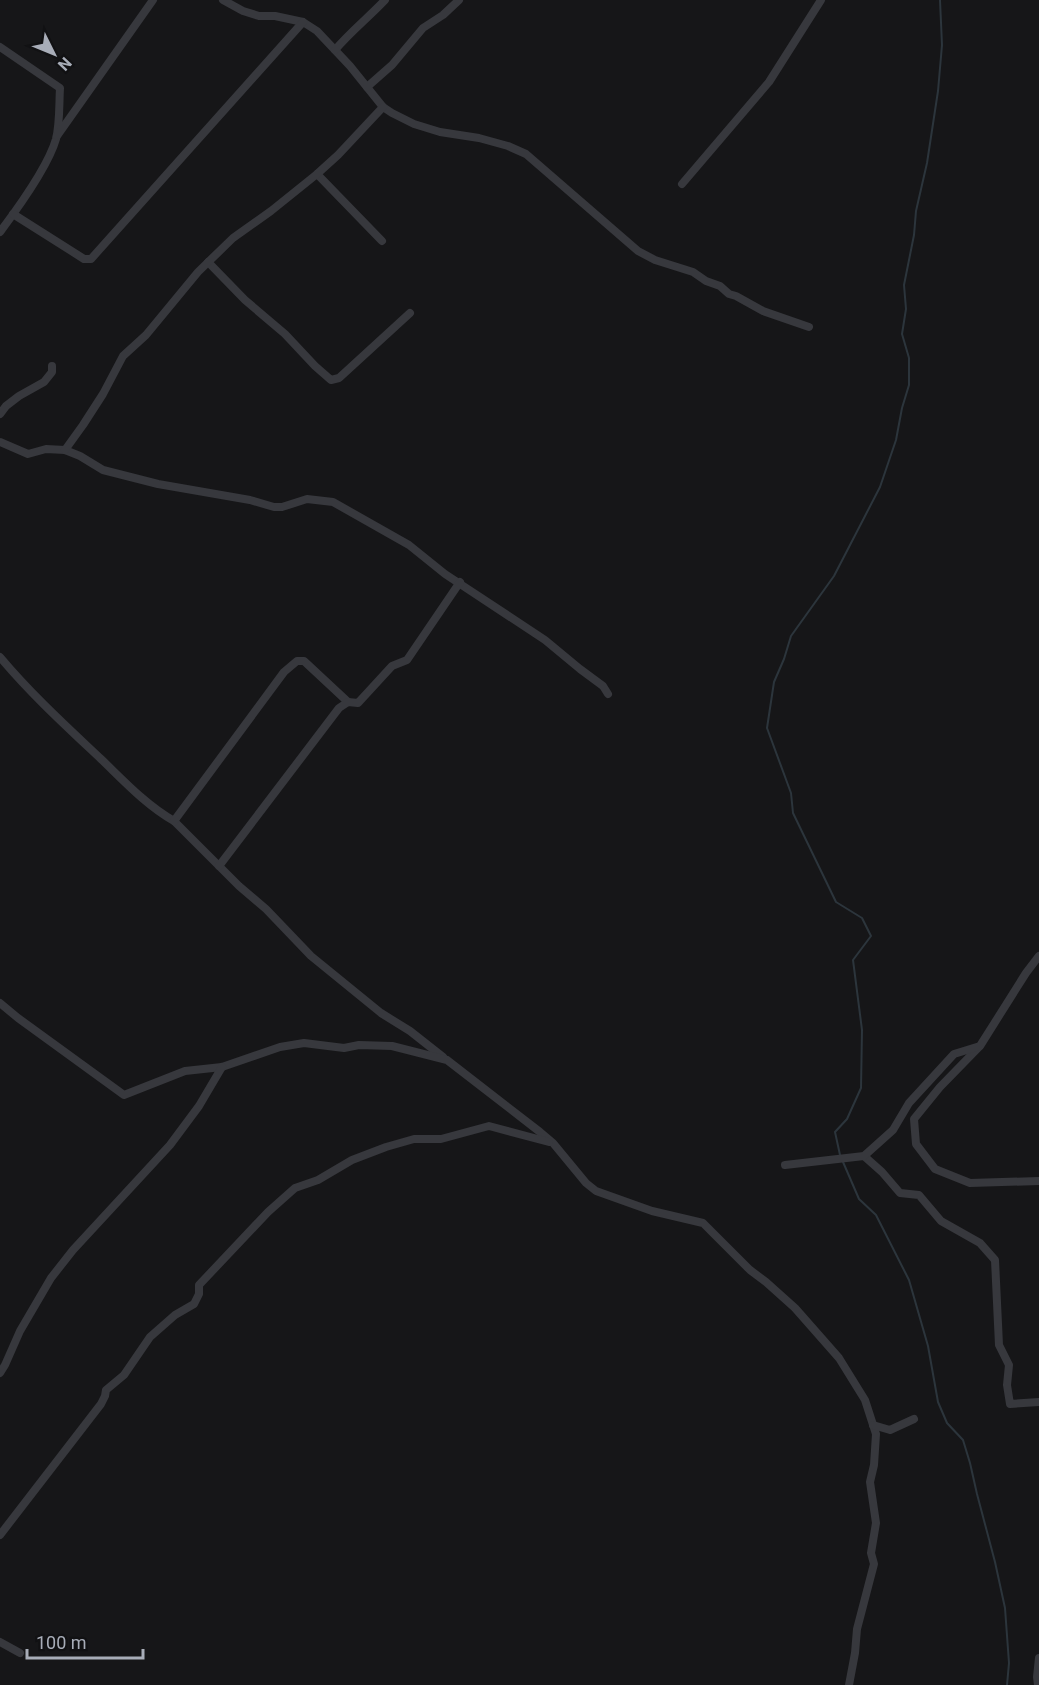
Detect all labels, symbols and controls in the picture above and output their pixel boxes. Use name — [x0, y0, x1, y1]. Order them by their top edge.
north arrow — [24, 24, 84, 84]
text: N — [54, 53, 75, 74]
scale bar — [27, 1622, 142, 1660]
text: 100 m — [36, 1632, 87, 1653]

